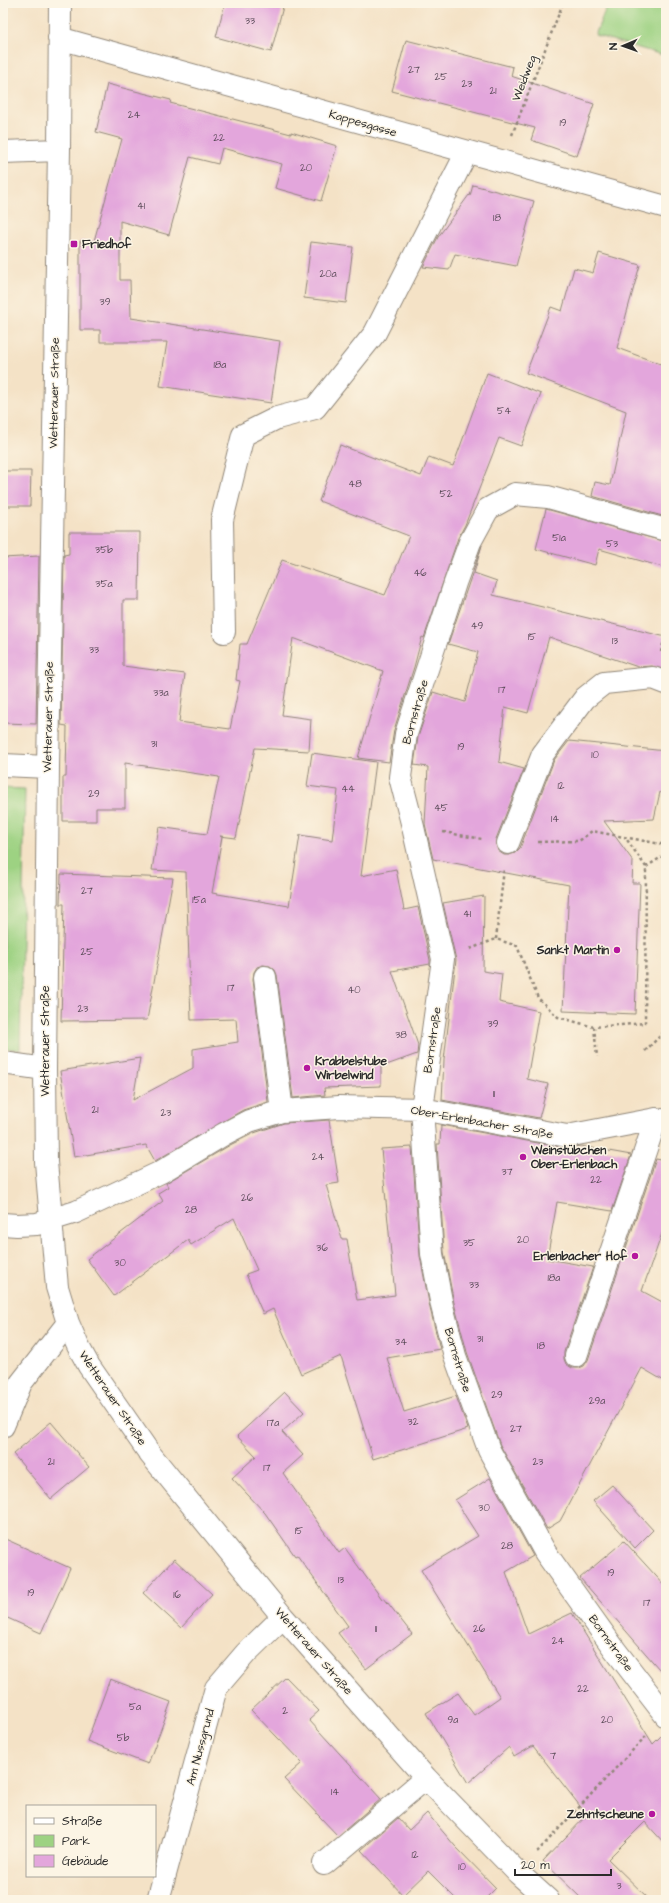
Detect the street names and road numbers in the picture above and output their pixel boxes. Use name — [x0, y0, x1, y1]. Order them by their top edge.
street label: Weidweg — [508, 53, 542, 104]
street label: Kappesgasse — [327, 106, 399, 142]
street label: Wetterauer Straße — [45, 337, 64, 449]
street label: Wetterauer Straße — [39, 661, 58, 773]
street label: Bornstraße — [398, 677, 433, 746]
street label: Wetterauer Straße — [37, 985, 54, 1097]
street label: Bornstraße — [419, 1005, 446, 1074]
street label: Ober-Erlenbacher Straße — [409, 1102, 555, 1143]
street label: Bornstraße — [440, 1326, 476, 1395]
street label: Wetterauer Straße — [74, 1348, 151, 1449]
street label: Wetterauer Straße — [271, 1604, 357, 1699]
street label: Bornstraße — [584, 1611, 637, 1676]
street label: Am Nussgrund — [182, 1707, 220, 1788]

